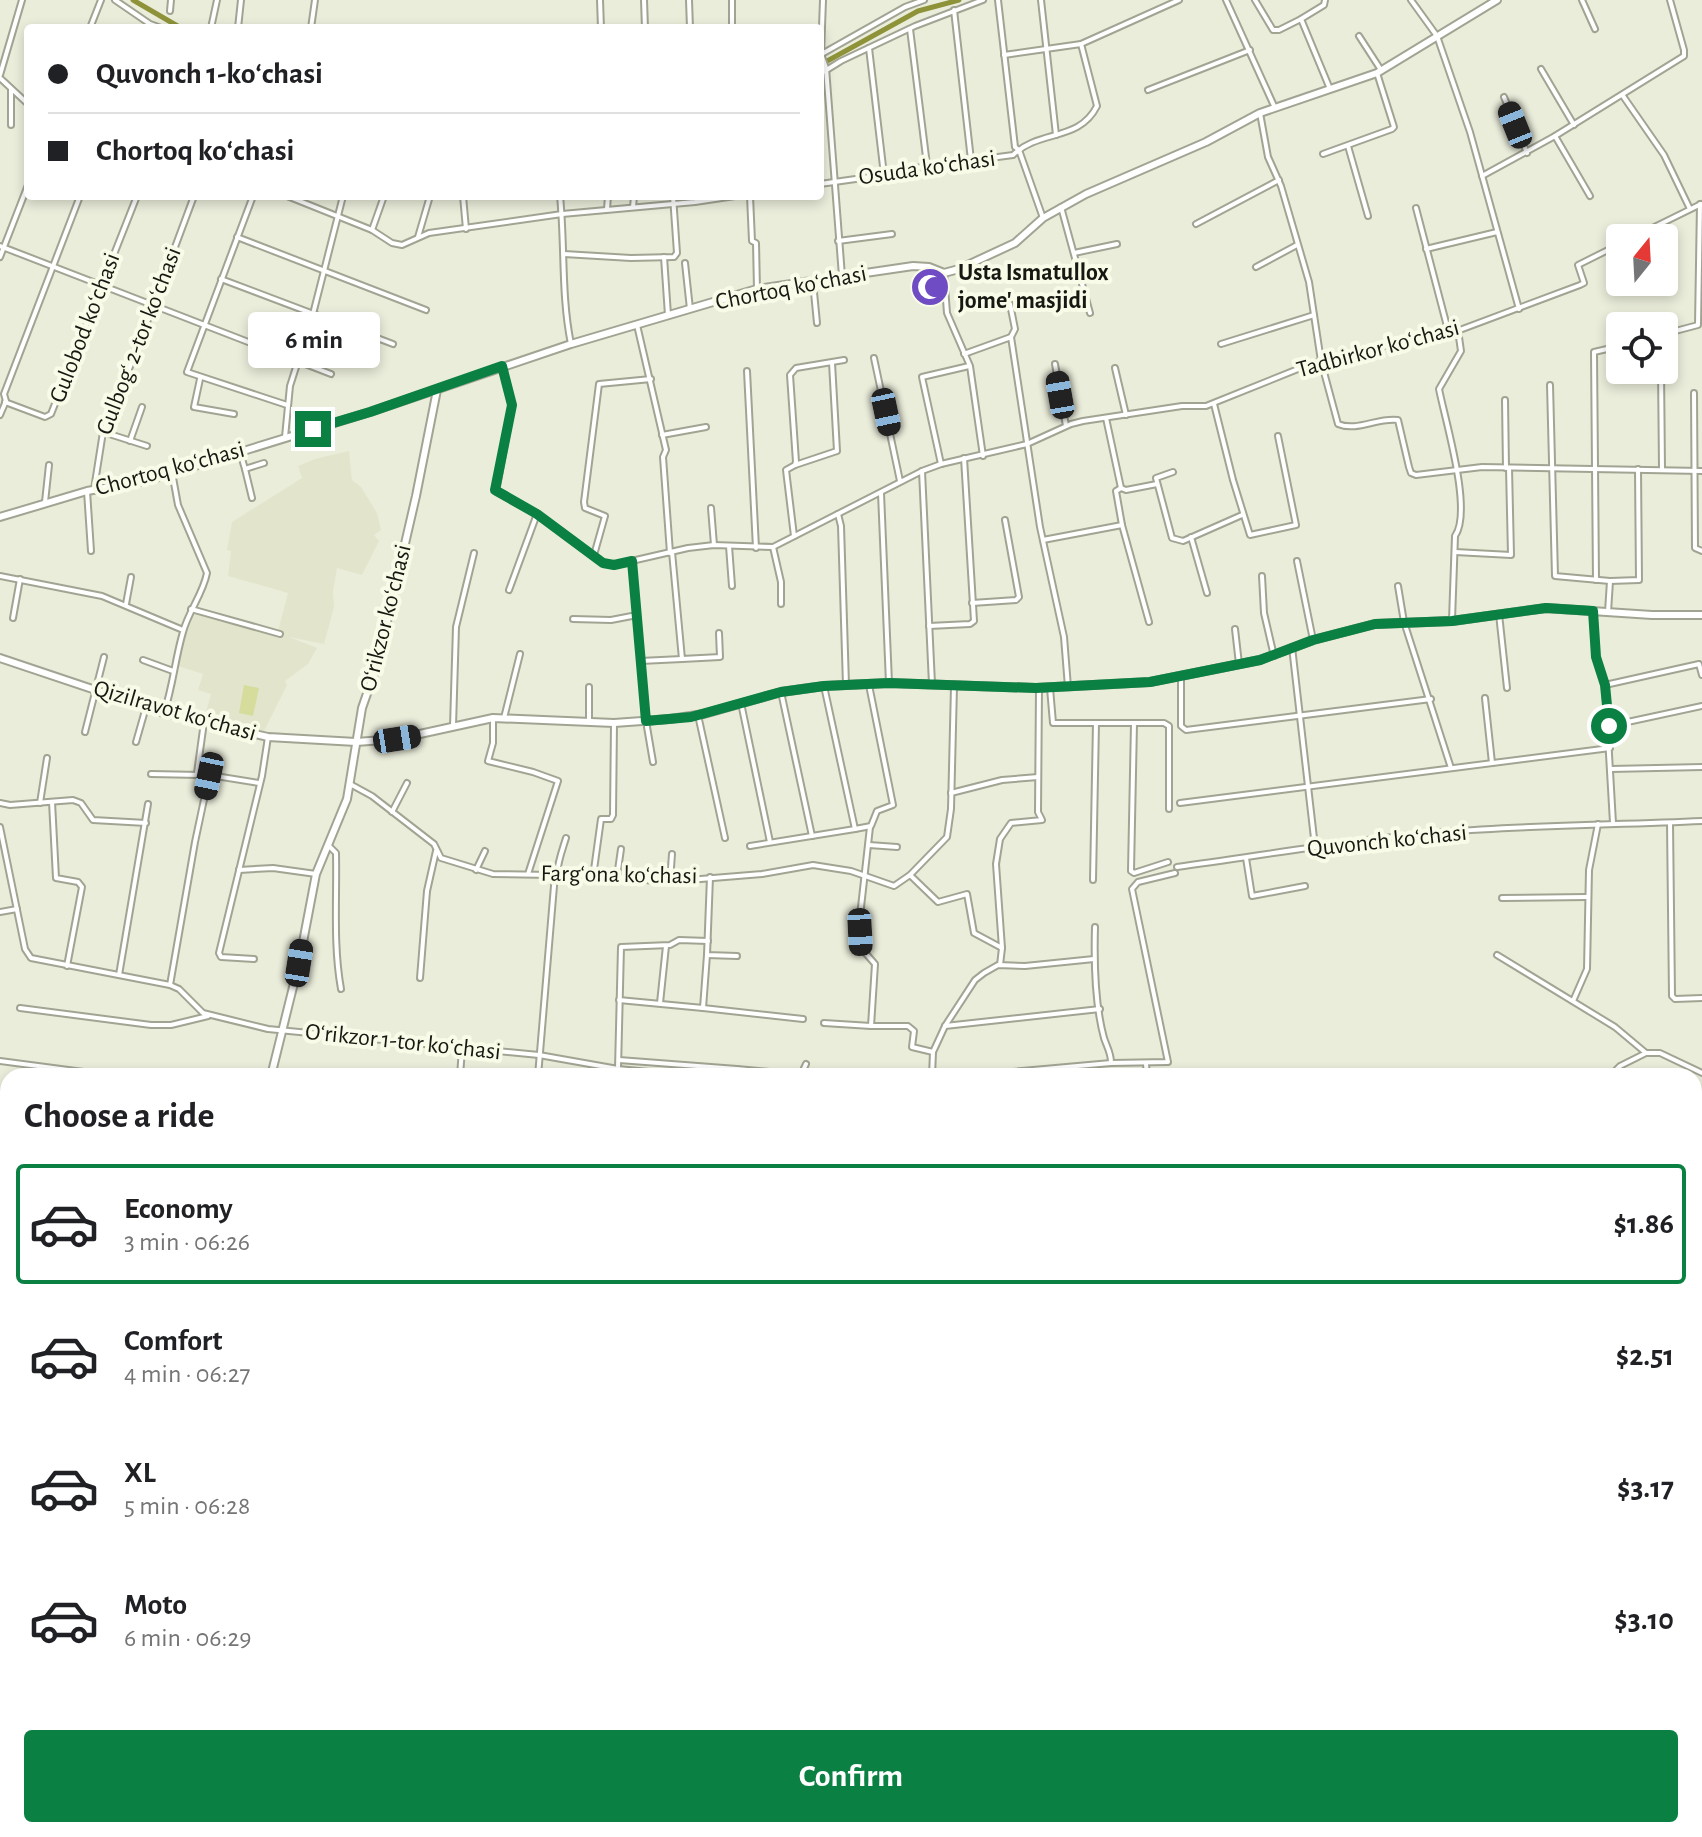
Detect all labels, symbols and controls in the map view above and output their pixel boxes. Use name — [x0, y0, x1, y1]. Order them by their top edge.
text: Quvonch 1-koʻchasi — [96, 59, 323, 89]
car — [1495, 98, 1535, 152]
text: Chortoq koʻchasi — [96, 136, 294, 166]
street label: Osuda koʻchasi — [857, 147, 997, 189]
north arrow — [1606, 224, 1678, 296]
map controls — [1606, 224, 1678, 384]
street label: Gulbogʻ 2-tor koʻchasi — [92, 244, 186, 438]
street label: Gulobod koʻchasi — [45, 250, 125, 406]
place label: Usta Ismatullox jome' masjidi — [958, 261, 1109, 313]
street label: Chortoq koʻchasi — [713, 262, 869, 314]
mosque icon: Usta Ismatullox jome' masjidi — [909, 266, 951, 308]
button: locate — [1606, 312, 1678, 384]
callout: 6 min — [247, 313, 379, 369]
street label: Tadbirkor koʻchasi — [1294, 316, 1462, 382]
text: 6 min — [285, 327, 343, 353]
car — [1044, 369, 1076, 421]
car — [869, 386, 903, 438]
route end — [295, 411, 331, 447]
street label: Chortoq koʻchasi — [93, 438, 247, 500]
street label: Oʻrikzor koʻchasi — [356, 542, 416, 694]
street label: Qizilravot koʻchasi — [91, 676, 259, 746]
route start — [1591, 708, 1627, 744]
car — [371, 723, 423, 755]
car — [192, 750, 226, 802]
street label: Quvonch koʻchasi — [1306, 821, 1468, 861]
street label: Fargʻona koʻchasi — [540, 862, 698, 888]
car — [847, 907, 873, 957]
car — [283, 937, 315, 989]
street label: Oʻrikzor 1-tor koʻchasi — [304, 1020, 502, 1064]
text: Choose a ride — [24, 1098, 214, 1134]
icon: car — [28, 1188, 100, 1260]
text: Economy — [124, 1194, 233, 1224]
text: $1.86 — [1614, 1209, 1674, 1239]
text: 3 min · 06:26 — [124, 1229, 250, 1255]
icon: car — [28, 1320, 100, 1392]
text: Comfort — [124, 1326, 223, 1356]
text: $2.51 — [1616, 1341, 1674, 1371]
text: 4 min · 06:27 — [124, 1361, 250, 1387]
icon: car — [28, 1452, 100, 1524]
text: XL — [124, 1458, 156, 1488]
text: $3.17 — [1617, 1473, 1674, 1503]
text: 5 min · 06:28 — [124, 1493, 250, 1519]
icon: car — [28, 1584, 100, 1656]
text: Moto — [124, 1590, 187, 1620]
text: $3.10 — [1614, 1605, 1674, 1635]
text: 6 min · 06:29 — [124, 1625, 252, 1651]
button: Confirm — [24, 1730, 1678, 1822]

